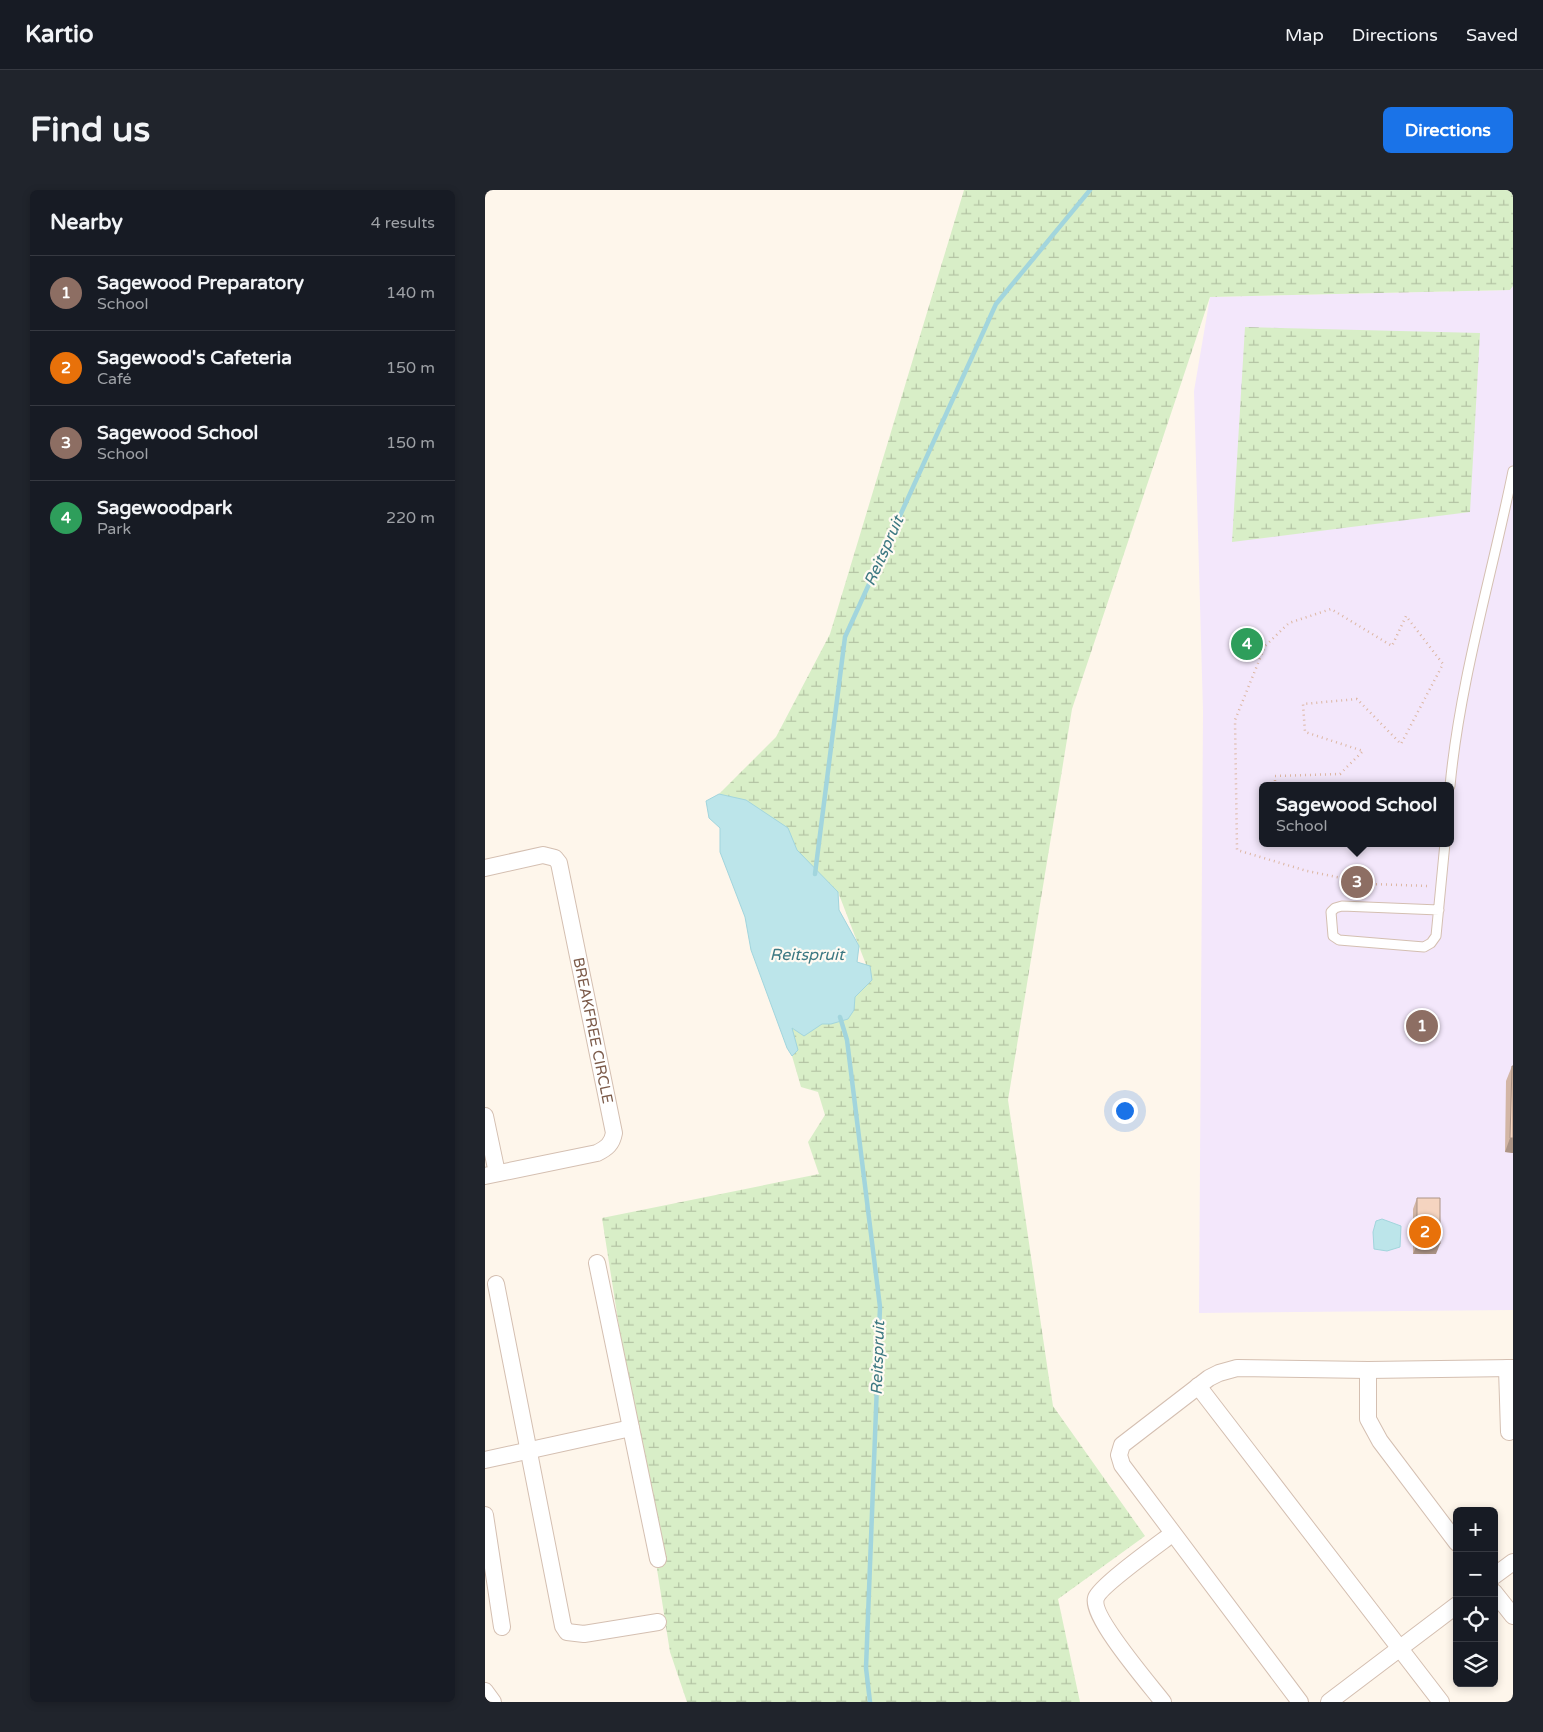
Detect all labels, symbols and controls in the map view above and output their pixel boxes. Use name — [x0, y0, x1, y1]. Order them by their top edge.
text: Kartio — [25, 20, 94, 49]
text: Map — [1285, 24, 1324, 46]
text: Directions — [1352, 24, 1438, 46]
text: Saved — [1466, 24, 1518, 46]
button: Directions — [1383, 107, 1513, 153]
text: Find us — [30, 109, 150, 151]
text: Nearby — [50, 210, 123, 235]
text: 4 results — [371, 213, 435, 233]
text: Sagewood Preparatory — [97, 272, 304, 294]
text: 1 — [61, 283, 71, 303]
text: 140 m — [386, 283, 435, 303]
text: School — [97, 294, 149, 314]
text: Sagewood's Cafeteria — [97, 347, 292, 369]
text: 2 — [61, 358, 71, 378]
text: 150 m — [386, 358, 435, 378]
text: Café — [97, 369, 132, 389]
text: Sagewood School — [97, 422, 258, 444]
text: 3 — [61, 433, 71, 453]
text: 150 m — [386, 433, 435, 453]
text: School — [97, 444, 149, 464]
text: Sagewoodpark — [97, 497, 232, 519]
text: 4 — [61, 508, 71, 528]
text: 220 m — [386, 508, 435, 528]
water label: Reitspruit — [860, 511, 909, 589]
text: Park — [97, 519, 131, 539]
pin: 4 — [1231, 625, 1263, 663]
popup — [1259, 782, 1454, 847]
text: Sagewood School — [1276, 794, 1437, 816]
text: School — [1276, 816, 1327, 836]
pin: 3 — [1341, 863, 1373, 901]
water label: Reitspruit — [770, 945, 846, 965]
street label: BREAKFREE CIRCLE — [569, 956, 617, 1105]
pin: 1 — [1406, 1007, 1438, 1045]
your location — [1112, 1098, 1138, 1124]
pin: 2 — [1409, 1213, 1441, 1251]
water label: Reitspruit — [867, 1319, 889, 1395]
map controls — [1453, 1507, 1498, 1687]
button: + — [1453, 1507, 1498, 1552]
button: − — [1453, 1552, 1498, 1597]
button: locate — [1453, 1597, 1498, 1642]
button: layers — [1453, 1642, 1498, 1687]

